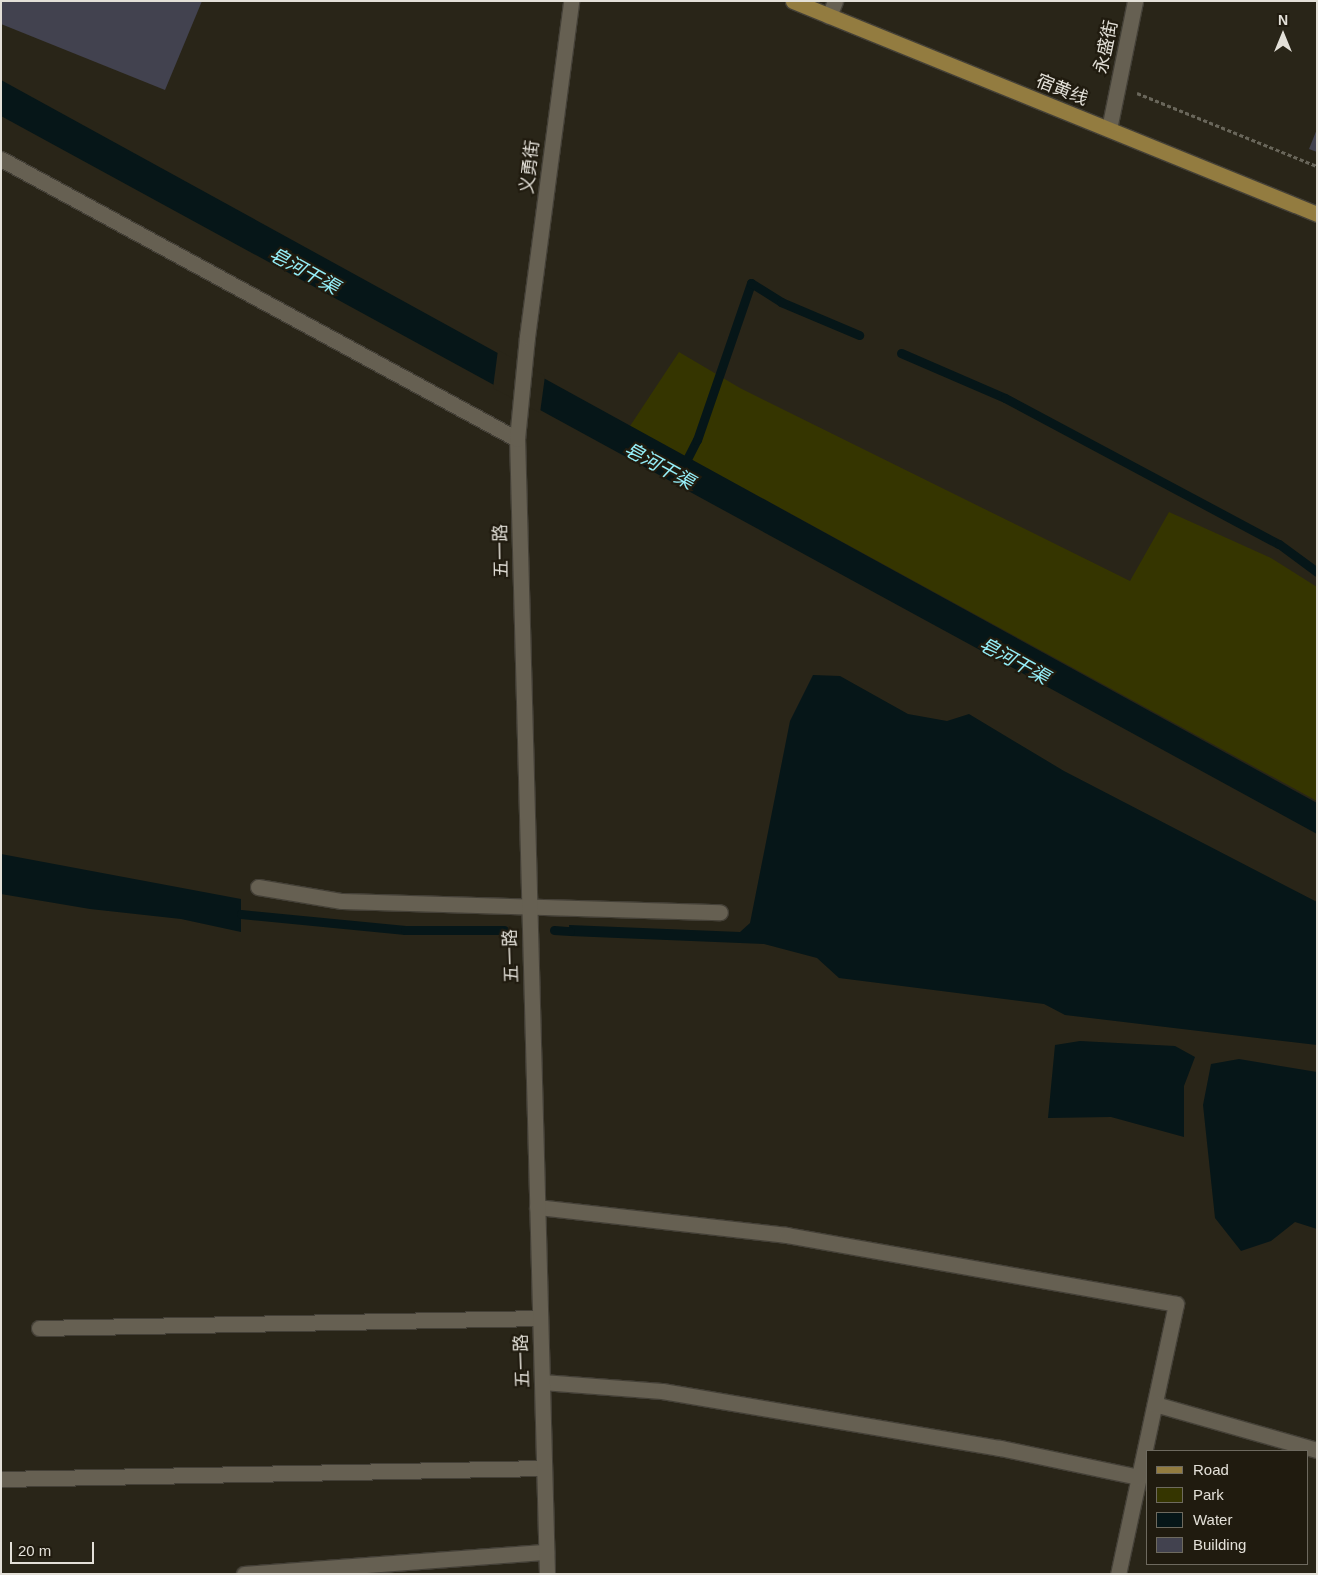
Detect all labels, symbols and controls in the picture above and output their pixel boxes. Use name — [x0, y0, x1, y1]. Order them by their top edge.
north arrow — [1258, 10, 1308, 60]
text: N — [1278, 12, 1288, 28]
street label: 永盛街 — [1090, 18, 1122, 76]
street label: 宿黄线 — [1033, 70, 1091, 110]
street label: 义勇街 — [516, 139, 544, 195]
water label: 皂河干渠 — [265, 243, 343, 299]
water label: 皂河干渠 — [620, 438, 698, 494]
street label: 五一路 — [490, 524, 512, 578]
water label: 皂河干渠 — [975, 633, 1053, 689]
street label: 五一路 — [499, 929, 523, 983]
street label: 五一路 — [510, 1334, 534, 1388]
legend — [1146, 1450, 1308, 1565]
text: Road — [1193, 1461, 1229, 1478]
text: Park — [1193, 1486, 1224, 1503]
text: Water — [1193, 1511, 1232, 1528]
scale bar — [12, 1532, 96, 1564]
text: Building — [1193, 1536, 1246, 1553]
text: 20 m — [18, 1542, 51, 1559]

